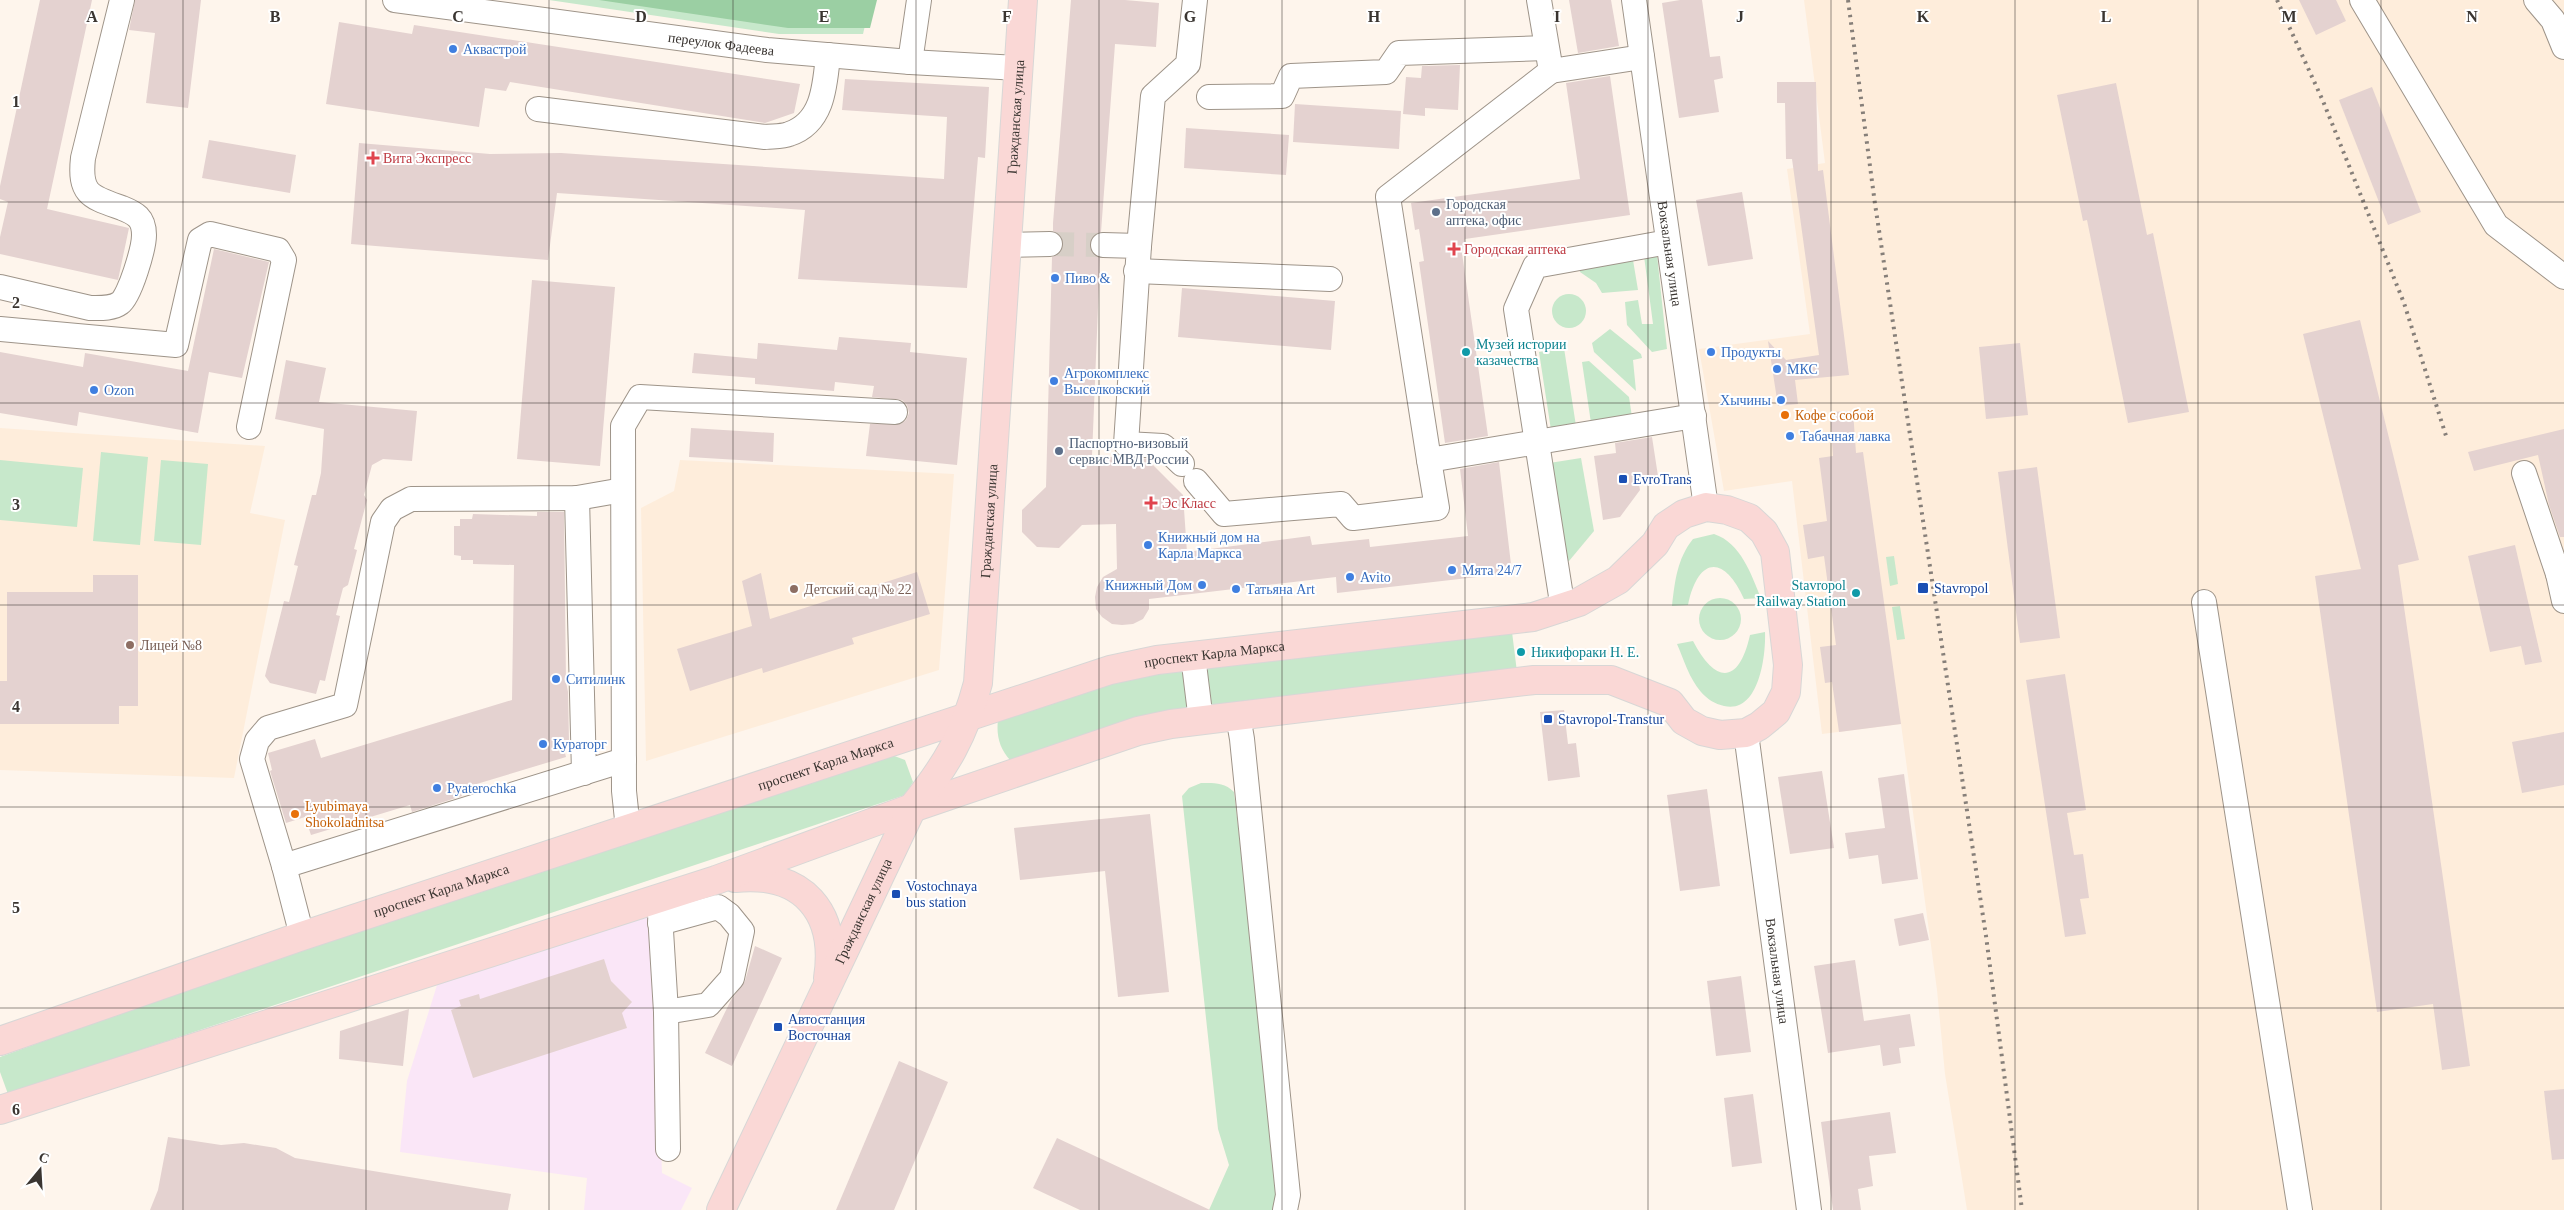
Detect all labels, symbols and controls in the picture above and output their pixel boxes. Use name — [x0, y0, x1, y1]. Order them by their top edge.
text: A — [86, 8, 98, 25]
text: B — [270, 8, 281, 25]
text: C — [452, 8, 464, 25]
text: D — [635, 8, 647, 25]
text: E — [819, 8, 829, 25]
text: F — [1002, 8, 1012, 25]
text: G — [1184, 8, 1197, 25]
text: H — [1368, 8, 1381, 25]
text: I — [1554, 8, 1560, 25]
text: J — [1736, 8, 1744, 25]
text: K — [1917, 8, 1930, 25]
text: L — [2101, 8, 2111, 25]
text: M — [2281, 8, 2297, 25]
text: N — [2466, 8, 2478, 25]
street label: переулок Фадеева — [667, 29, 775, 58]
place label: Аквастрой — [463, 42, 527, 57]
marker: Аквастрой — [447, 43, 459, 55]
street label: Гражданская улица — [1004, 59, 1027, 175]
text: 1 — [12, 93, 20, 110]
place label: Вита Экспресс — [383, 151, 471, 166]
marker: Вита Экспресс — [367, 152, 379, 164]
place label: Городская аптека, офис — [1446, 197, 1521, 228]
street label: Вокзальная улица — [1655, 200, 1685, 308]
marker: Городская аптека, офис — [1430, 206, 1442, 218]
place label: Городская аптека — [1464, 242, 1567, 257]
marker: Городская аптека — [1448, 243, 1460, 255]
place label: Пиво & — [1065, 271, 1111, 286]
marker: Пиво & — [1049, 272, 1061, 284]
text: 2 — [12, 294, 20, 311]
place label: Музей истории казачества — [1476, 337, 1567, 368]
place label: Продукты — [1721, 345, 1782, 360]
marker: Музей истории казачества — [1460, 346, 1472, 358]
marker: Продукты — [1705, 346, 1717, 358]
place label: МКС — [1787, 362, 1818, 377]
marker: МКС — [1771, 363, 1783, 375]
place label: Агрокомплекс Выселковский — [1064, 366, 1150, 397]
marker: Агрокомплекс Выселковский — [1048, 375, 1060, 387]
place label: Ozon — [104, 383, 134, 398]
marker: Ozon — [88, 384, 100, 396]
place label: Хычины — [1720, 393, 1772, 408]
marker: Хычины — [1775, 394, 1787, 406]
place label: Кофе с собой — [1795, 408, 1874, 423]
marker: Кофе с собой — [1779, 409, 1791, 421]
place label: Табачная лавка — [1800, 429, 1891, 444]
marker: Табачная лавка — [1784, 430, 1796, 442]
place label: Паспортно-визовый сервис МВД России — [1069, 436, 1189, 467]
marker: Паспортно-визовый сервис МВД России — [1053, 445, 1065, 457]
street label: Гражданская улица — [977, 463, 1000, 579]
place label: EvroTrans — [1633, 472, 1692, 487]
marker: EvroTrans — [1617, 473, 1629, 485]
text: 3 — [12, 496, 20, 513]
marker: Эс Класс — [1144, 496, 1158, 510]
place label: Эс Класс — [1162, 496, 1216, 511]
place label: Книжный дом на Карла Маркса — [1158, 530, 1261, 561]
marker: Книжный дом на Карла Маркса — [1142, 539, 1154, 551]
place label: Мята 24/7 — [1462, 563, 1522, 578]
marker: Мята 24/7 — [1446, 564, 1458, 576]
place label: Avito — [1360, 570, 1391, 585]
marker: Avito — [1344, 571, 1356, 583]
place label: Книжный Дом — [1105, 578, 1192, 593]
place label: Stavropol Railway Station — [1756, 578, 1846, 609]
marker: Книжный Дом — [1196, 579, 1208, 591]
marker: Stavropol — [1916, 581, 1930, 595]
place label: Stavropol — [1934, 581, 1989, 596]
place label: Детский сад № 22 — [804, 582, 912, 597]
place label: Татьяна Art — [1246, 582, 1315, 597]
marker: Детский сад № 22 — [788, 583, 800, 595]
marker: Татьяна Art — [1230, 583, 1242, 595]
marker: Stavropol Railway Station — [1850, 587, 1862, 599]
place label: Лицей №8 — [140, 638, 202, 653]
street label: проспект Карла Маркса — [1142, 638, 1286, 670]
marker: Лицей №8 — [124, 639, 136, 651]
place label: Никифораки Н. Е. — [1531, 645, 1639, 660]
marker: Никифораки Н. Е. — [1515, 646, 1527, 658]
place label: Ситилинк — [566, 672, 625, 687]
marker: Ситилинк — [550, 673, 562, 685]
text: 4 — [12, 698, 20, 715]
place label: Stavropol-Transtur — [1558, 712, 1664, 727]
marker: Stavropol-Transtur — [1542, 713, 1554, 725]
street label: проспект Карла Маркса — [756, 734, 896, 793]
place label: Кураторг — [553, 737, 607, 752]
marker: Кураторг — [537, 738, 549, 750]
place label: Pyaterochka — [447, 781, 517, 796]
marker: Pyaterochka — [431, 782, 443, 794]
place label: Lyubimaya Shokoladnitsa — [305, 799, 385, 830]
marker: Lyubimaya Shokoladnitsa — [289, 808, 301, 820]
street label: Гражданская улица — [832, 855, 895, 966]
street label: проспект Карла Маркса — [371, 861, 511, 920]
place label: Vostochnaya bus station — [906, 879, 978, 910]
marker: Vostochnaya bus station — [890, 888, 902, 900]
text: 5 — [12, 899, 20, 916]
street label: Вокзальная улица — [1763, 917, 1792, 1025]
place label: Автостанция Восточная — [788, 1012, 866, 1043]
marker: Автостанция Восточная — [772, 1021, 784, 1033]
text: 6 — [12, 1101, 20, 1118]
north arrow — [15, 1145, 65, 1195]
text: С — [37, 1149, 51, 1167]

